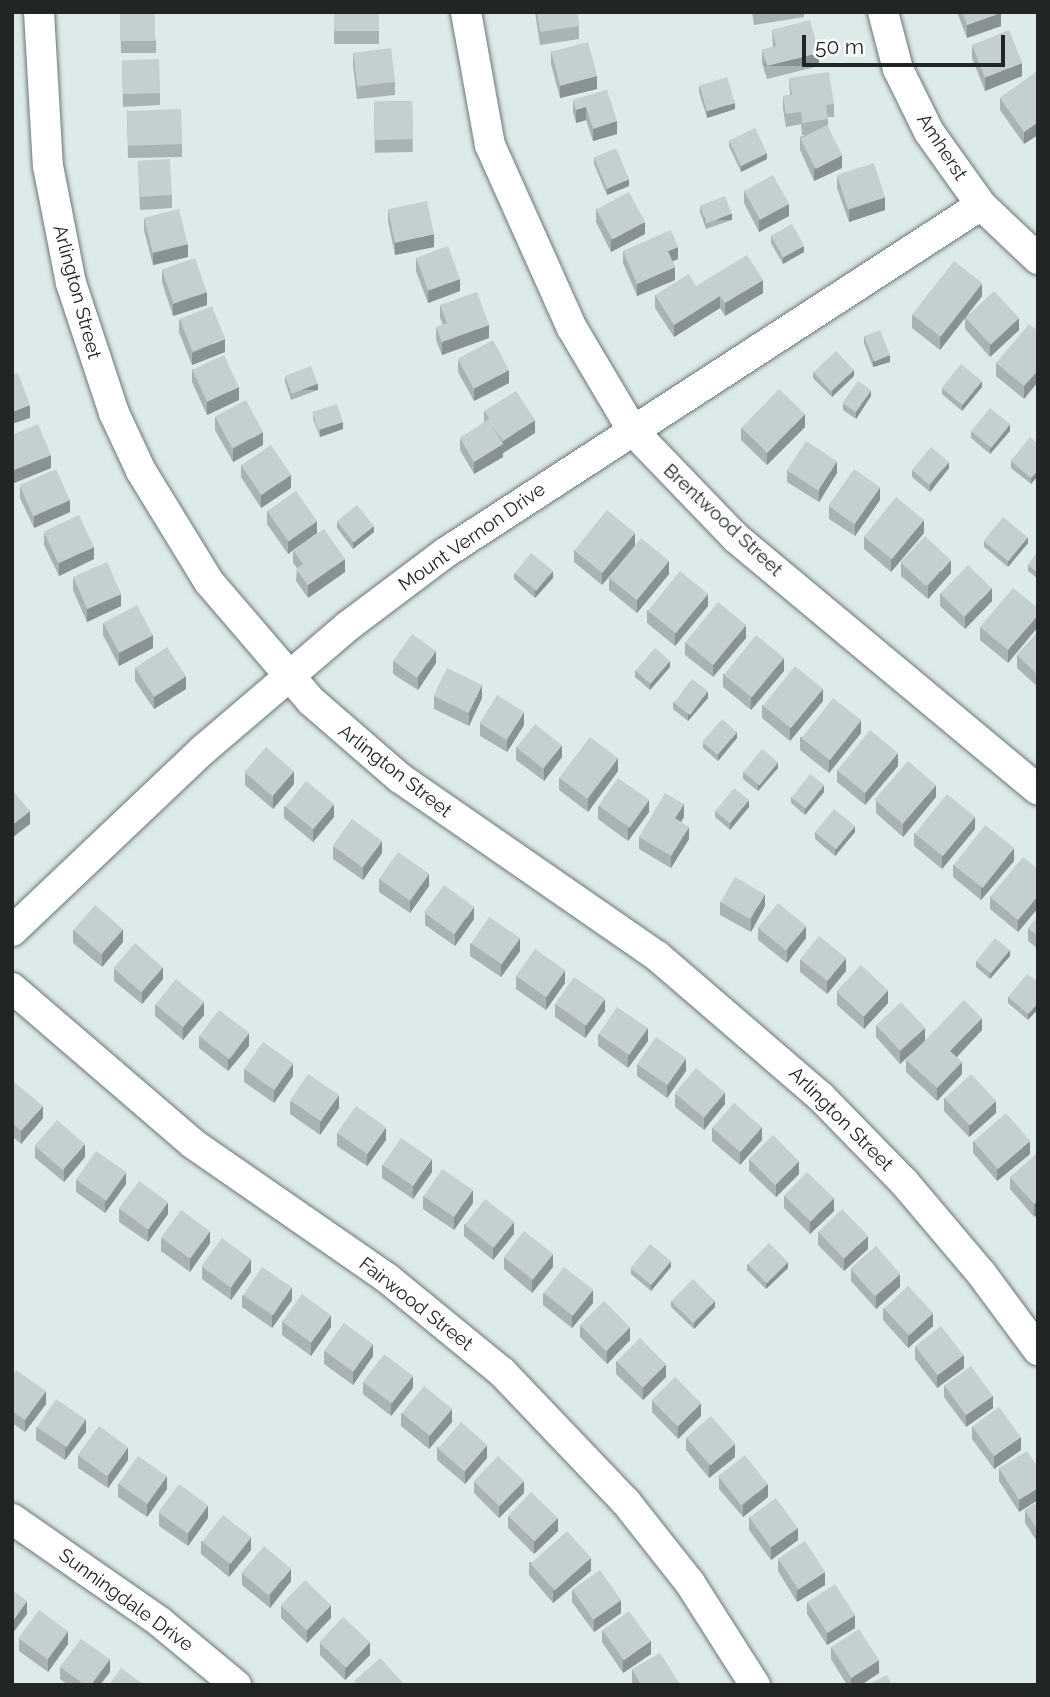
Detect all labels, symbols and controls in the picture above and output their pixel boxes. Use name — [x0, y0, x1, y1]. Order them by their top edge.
scale bar — [805, 21, 1008, 65]
text: 50 m — [815, 34, 864, 59]
street label: Amherst — [912, 109, 972, 185]
street label: Arlington Street — [48, 223, 106, 361]
street label: Brentwood Street — [659, 459, 787, 581]
street label: Mount Vernon Drive — [394, 478, 550, 596]
street label: Arlington Street — [334, 720, 456, 822]
street label: Arlington Street — [784, 1062, 898, 1176]
street label: Fairwood Street — [355, 1252, 477, 1356]
street label: Sunningdale Drive — [54, 1544, 198, 1656]

